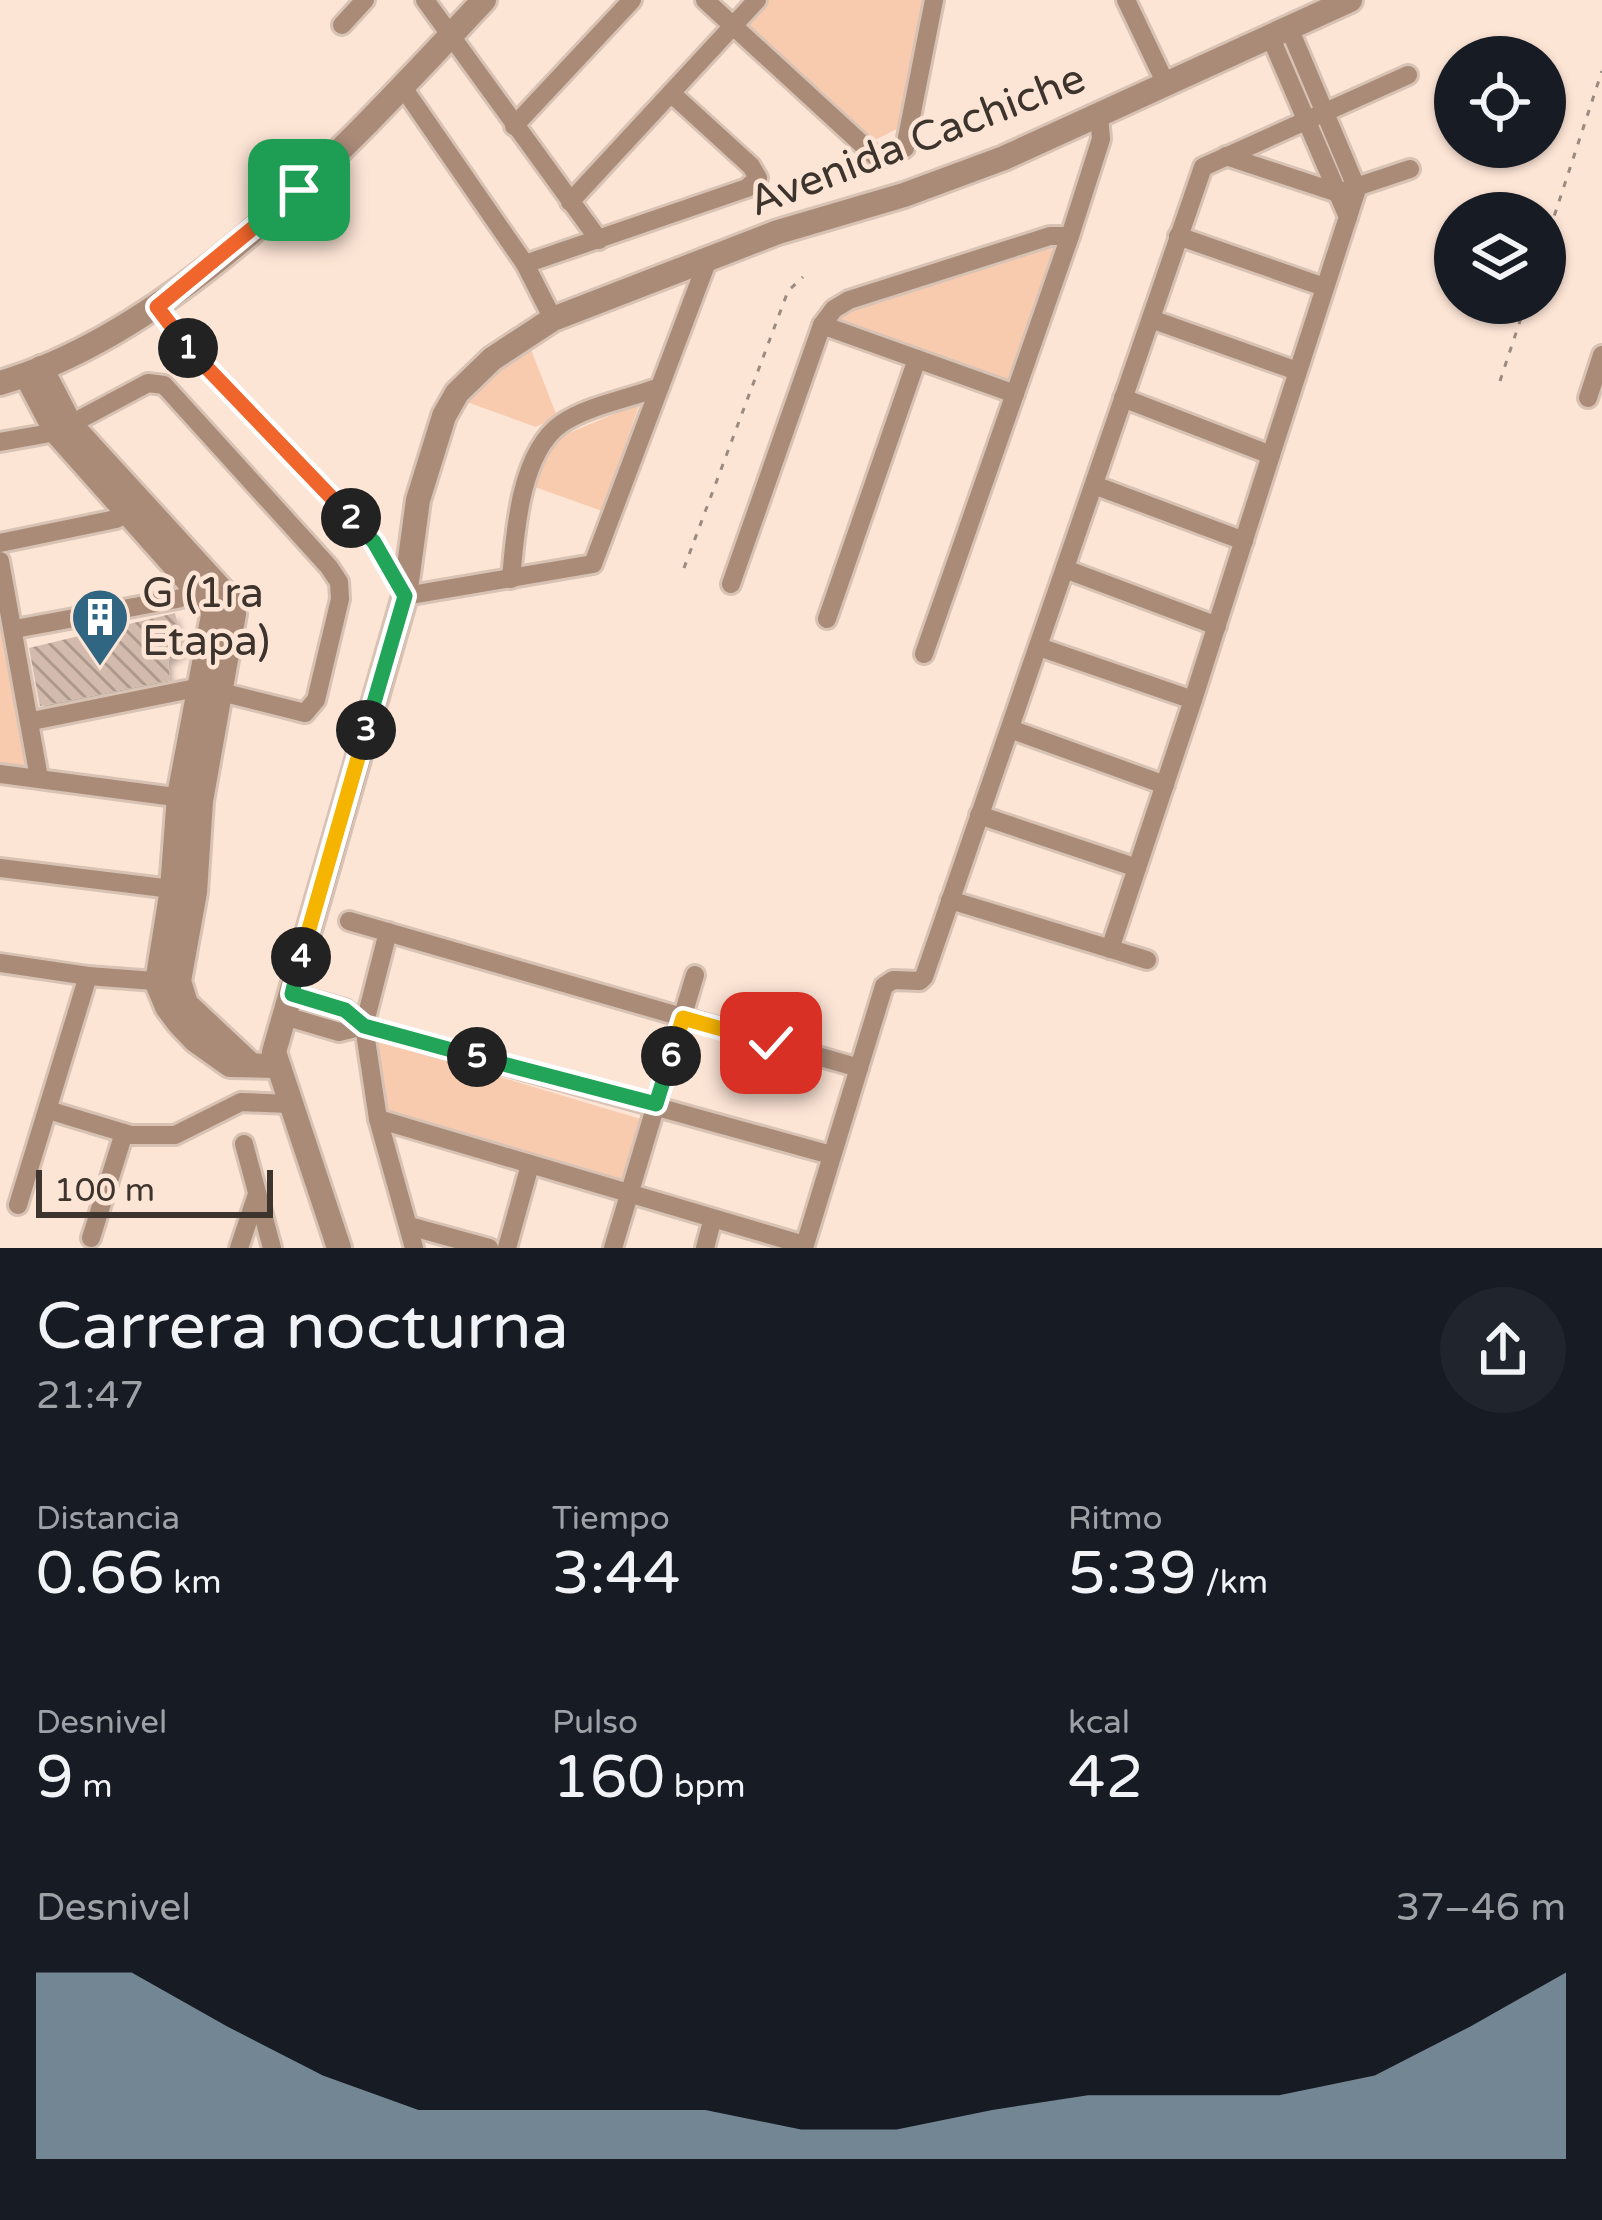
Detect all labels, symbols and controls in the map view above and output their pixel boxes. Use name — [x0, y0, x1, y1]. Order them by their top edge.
map controls — [1434, 36, 1566, 324]
button: locate — [1434, 36, 1566, 168]
street label: Avenida Cachiche — [742, 52, 1092, 228]
pin — [248, 139, 350, 241]
icon: arrive — [266, 157, 332, 223]
button: layers — [1434, 192, 1566, 324]
pin: 1 — [158, 318, 218, 378]
text: 1 — [178, 328, 198, 367]
pin: 2 — [321, 488, 381, 548]
text: 2 — [341, 498, 361, 537]
place label: G (1ra Etapa) — [142, 568, 270, 667]
building icon: G (1ra Etapa) — [69, 586, 131, 668]
pin: 3 — [336, 700, 396, 760]
text: 3 — [356, 710, 376, 749]
pin: 4 — [271, 927, 331, 987]
text: 4 — [291, 937, 311, 976]
pin — [720, 992, 822, 1094]
icon: check — [738, 1010, 804, 1076]
pin: 6 — [641, 1026, 701, 1086]
pin: 5 — [447, 1027, 507, 1087]
text: 6 — [661, 1036, 681, 1075]
text: 5 — [467, 1037, 487, 1076]
scale bar — [36, 1164, 273, 1217]
text: 100 m — [54, 1171, 155, 1210]
text: Carrera nocturna — [36, 1287, 569, 1367]
button: share — [1440, 1287, 1566, 1413]
text: 21:47 — [36, 1372, 144, 1419]
text: Distancia — [36, 1499, 180, 1538]
text: Tiempo — [552, 1499, 670, 1538]
text: Ritmo — [1068, 1499, 1163, 1538]
text: 0.66 — [36, 1538, 165, 1610]
text: 3:44 — [552, 1538, 681, 1610]
text: 5:39 — [1068, 1538, 1197, 1610]
text: km — [165, 1563, 222, 1602]
text: /km — [1197, 1563, 1268, 1602]
text: Desnivel — [36, 1703, 167, 1742]
text: Pulso — [552, 1703, 638, 1742]
text: kcal — [1068, 1703, 1130, 1742]
text: 9 — [36, 1742, 74, 1814]
text: 160 — [552, 1742, 665, 1814]
text: 42 — [1068, 1742, 1143, 1814]
text: m — [74, 1767, 113, 1806]
text: bpm — [665, 1767, 746, 1806]
text: Desnivel — [36, 1884, 191, 1931]
text: 37–46 m — [1396, 1884, 1566, 1931]

